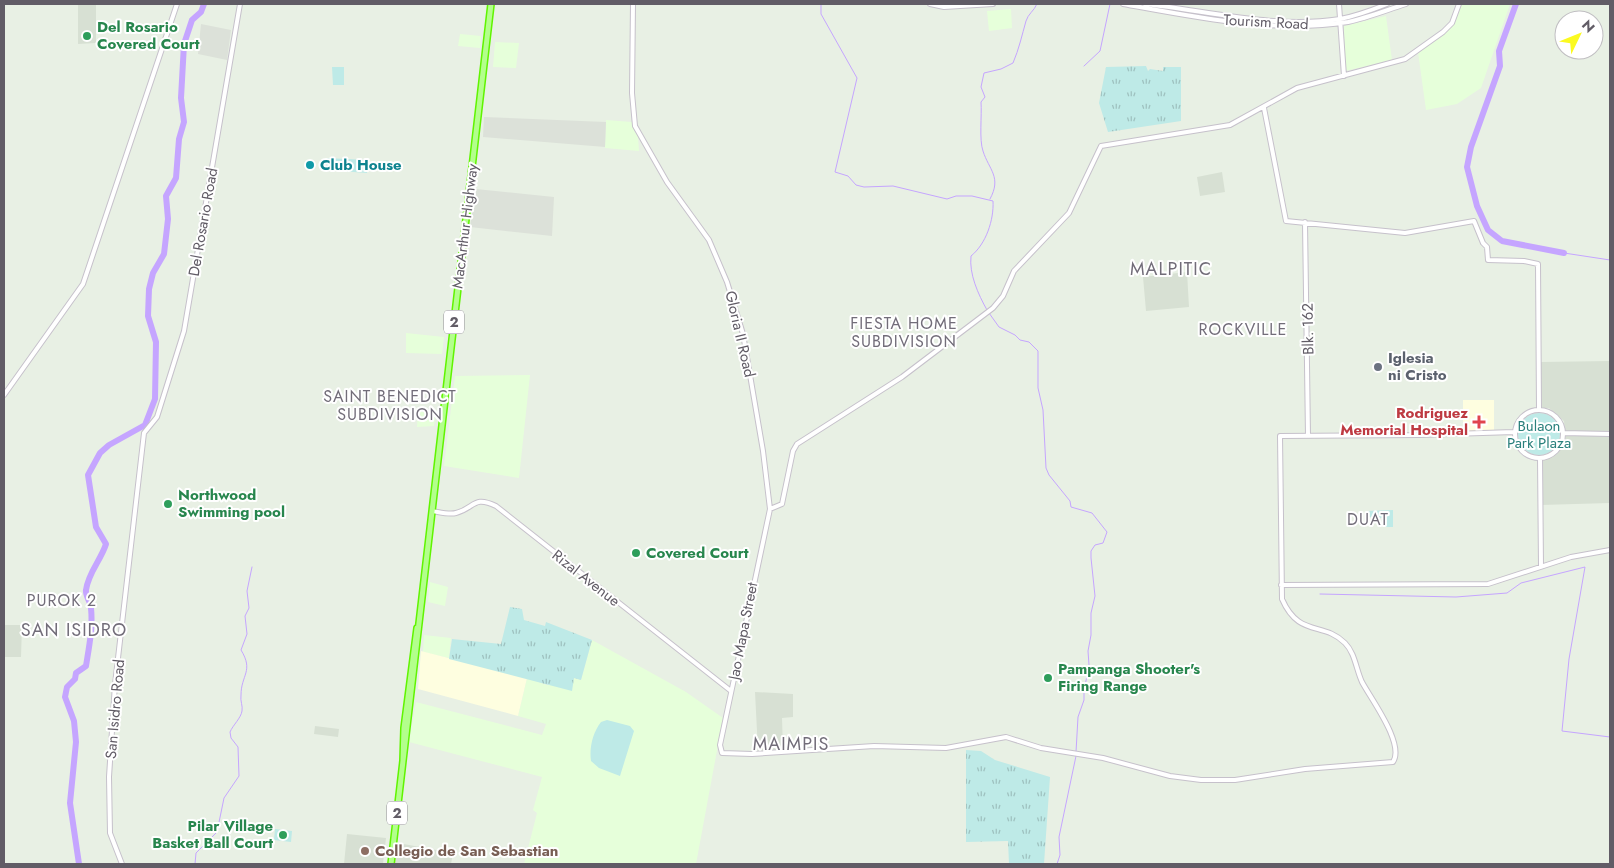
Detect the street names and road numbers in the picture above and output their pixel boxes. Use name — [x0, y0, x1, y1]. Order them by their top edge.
street label: Tourism Road — [1223, 9, 1309, 35]
street label: MacArthur Highway — [446, 162, 484, 290]
street label: Del Rosario Road — [183, 166, 223, 278]
street label: Gloria II Road — [719, 289, 761, 379]
street label: Blk. 162 — [1297, 303, 1319, 355]
road number: 2 — [444, 311, 464, 334]
street label: Rizal Avenue — [547, 544, 625, 612]
street label: Jao Mapa Street — [722, 580, 763, 684]
street label: San Isidro Road — [100, 658, 130, 760]
road number: 2 — [387, 801, 407, 824]

